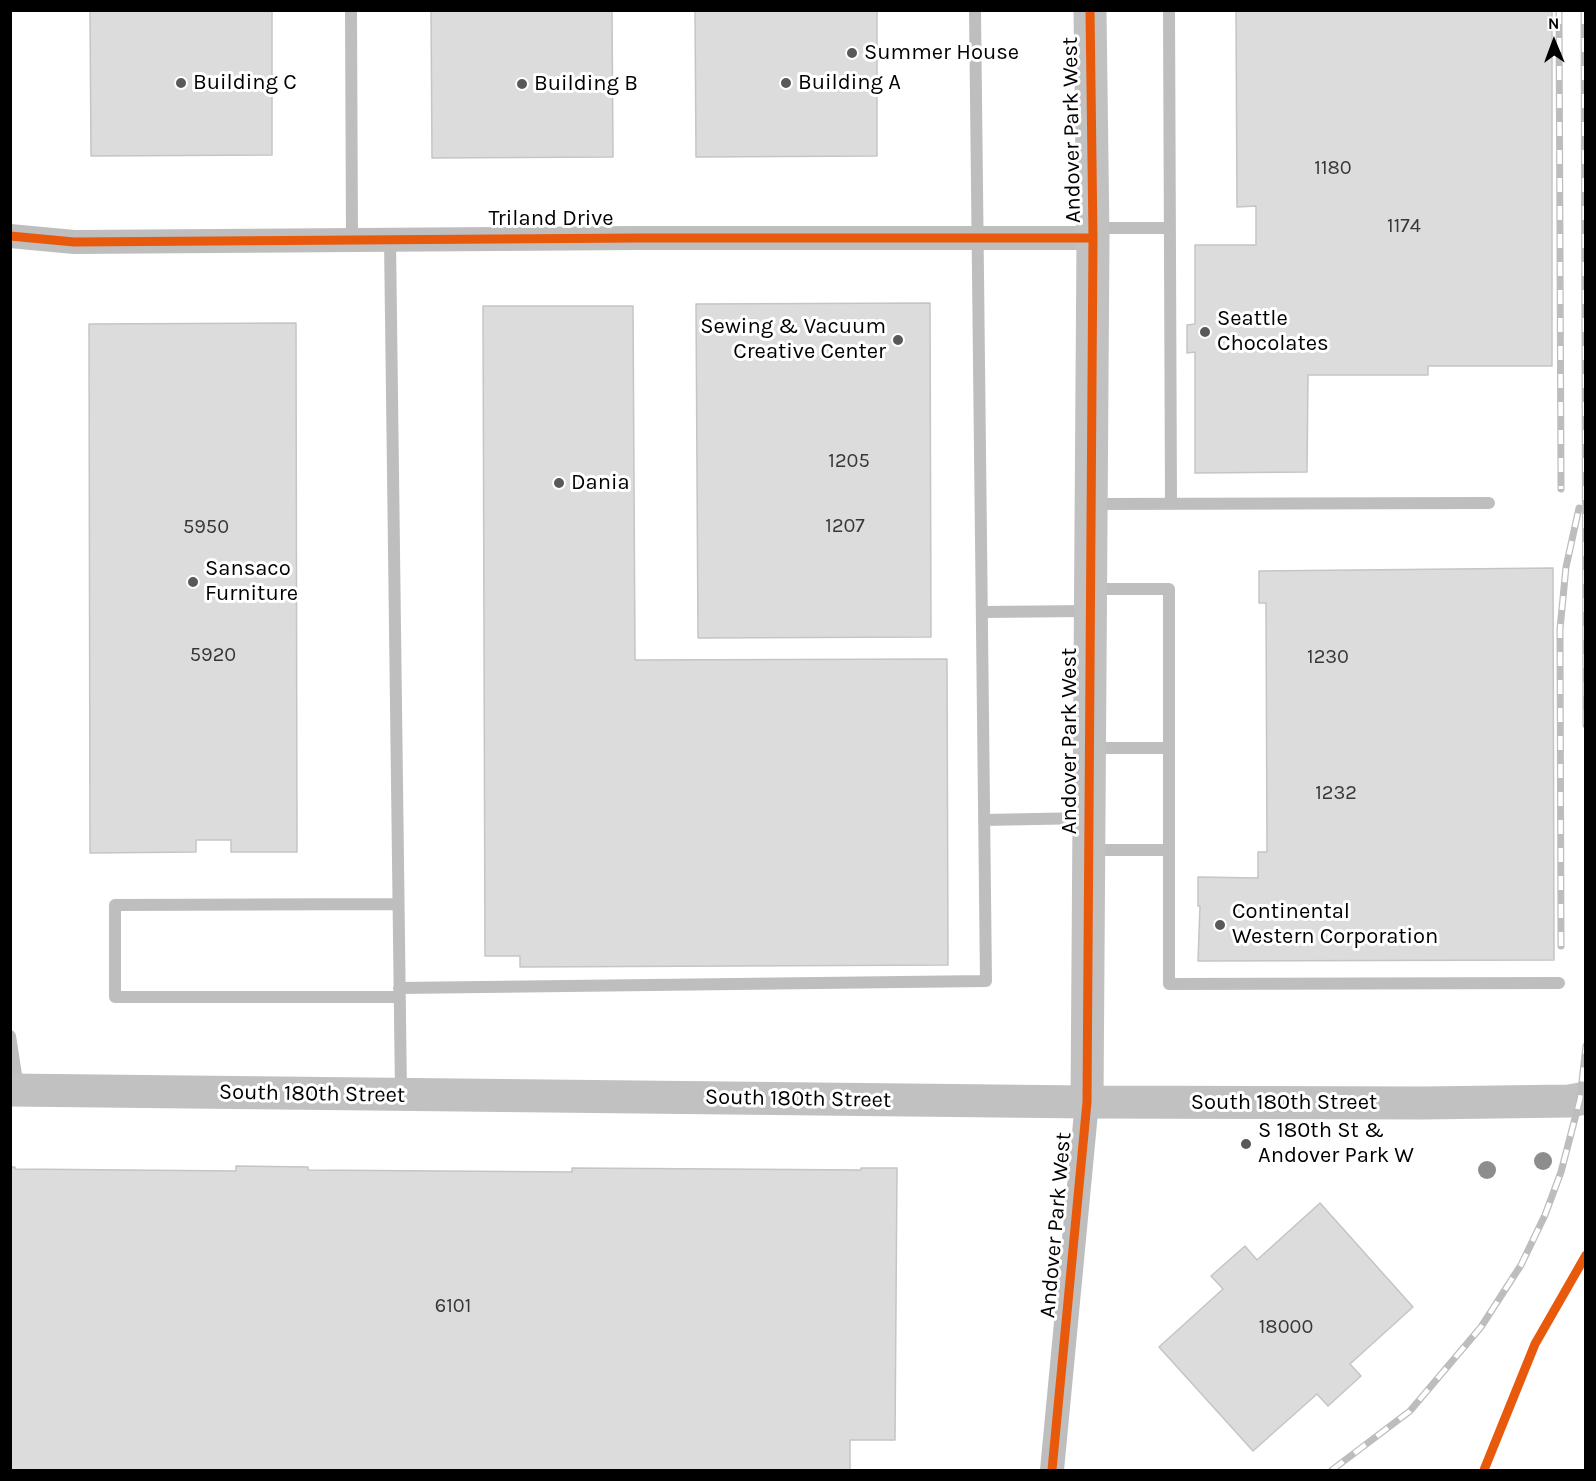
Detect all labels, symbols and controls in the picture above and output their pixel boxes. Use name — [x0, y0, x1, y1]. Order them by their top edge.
north arrow — [1524, 12, 1584, 72]
text: N — [1548, 14, 1560, 33]
street label: Andover Park West — [1057, 37, 1087, 223]
place label: Summer House — [864, 40, 1019, 66]
marker: Summer House — [845, 46, 859, 60]
place label: Building C — [193, 70, 297, 96]
place label: Building A — [798, 70, 901, 96]
place label: Building B — [534, 71, 638, 97]
marker: Building C — [174, 76, 188, 90]
marker: Building A — [779, 76, 793, 90]
marker: Building B — [515, 77, 529, 91]
house number: 1180 — [1314, 156, 1352, 180]
street label: Triland Drive — [488, 206, 614, 232]
house number: 1174 — [1387, 214, 1421, 238]
place label: Seattle Chocolates — [1217, 306, 1329, 358]
place label: Sewing & Vacuum Creative Center — [700, 314, 886, 366]
marker: Seattle Chocolates — [1198, 325, 1212, 339]
marker: Sewing & Vacuum Creative Center — [891, 333, 905, 347]
house number: 1205 — [828, 449, 870, 473]
place label: Dania — [571, 470, 630, 496]
marker: Dania — [552, 476, 566, 490]
house number: 1207 — [825, 514, 865, 538]
house number: 5950 — [183, 515, 229, 539]
place label: Sansaco Furniture — [205, 556, 298, 608]
marker: Sansaco Furniture — [186, 575, 200, 589]
house number: 5920 — [190, 643, 236, 667]
house number: 1230 — [1307, 645, 1349, 669]
street label: Andover Park West — [1057, 648, 1083, 834]
house number: 1232 — [1315, 781, 1357, 805]
place label: Continental Western Corporation — [1232, 899, 1438, 950]
marker: Continental Western Corporation — [1213, 918, 1227, 932]
street label: South 180th Street — [219, 1079, 405, 1109]
street label: South 180th Street — [705, 1084, 891, 1114]
street label: South 180th Street — [1191, 1090, 1377, 1116]
place label: S 180th St & Andover Park W — [1258, 1118, 1414, 1170]
street label: Andover Park West — [1035, 1131, 1077, 1319]
marker: S 180th St & Andover Park W — [1239, 1137, 1253, 1151]
house number: 6101 — [435, 1294, 471, 1318]
house number: 18000 — [1259, 1315, 1313, 1339]

